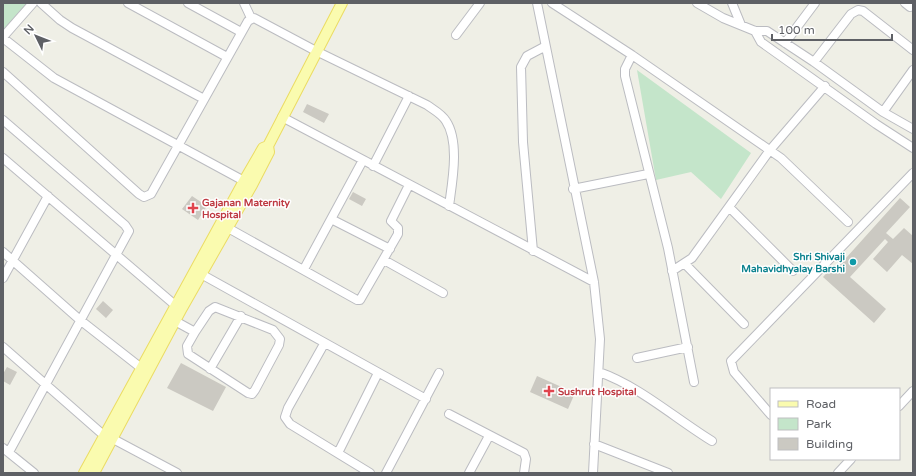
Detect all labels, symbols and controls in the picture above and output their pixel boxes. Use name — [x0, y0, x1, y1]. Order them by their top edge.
north arrow — [16, 16, 56, 56]
scale bar — [772, 16, 892, 42]
text: N — [21, 22, 37, 37]
text: 100 m — [778, 23, 815, 37]
place label: Gajanan Maternity Hospital — [202, 197, 290, 221]
marker: Gajanan Maternity Hospital — [187, 202, 199, 214]
place label: Shri Shivaji Mahavidhyalay Barshi — [741, 251, 846, 275]
marker: Shri Shivaji Mahavidhyalay Barshi — [848, 257, 858, 267]
marker: Sushrut Hospital — [543, 385, 555, 397]
place label: Sushrut Hospital — [558, 386, 636, 398]
legend — [770, 388, 900, 460]
text: Road — [806, 397, 836, 411]
text: Park — [806, 417, 832, 431]
text: Building — [806, 437, 853, 451]

